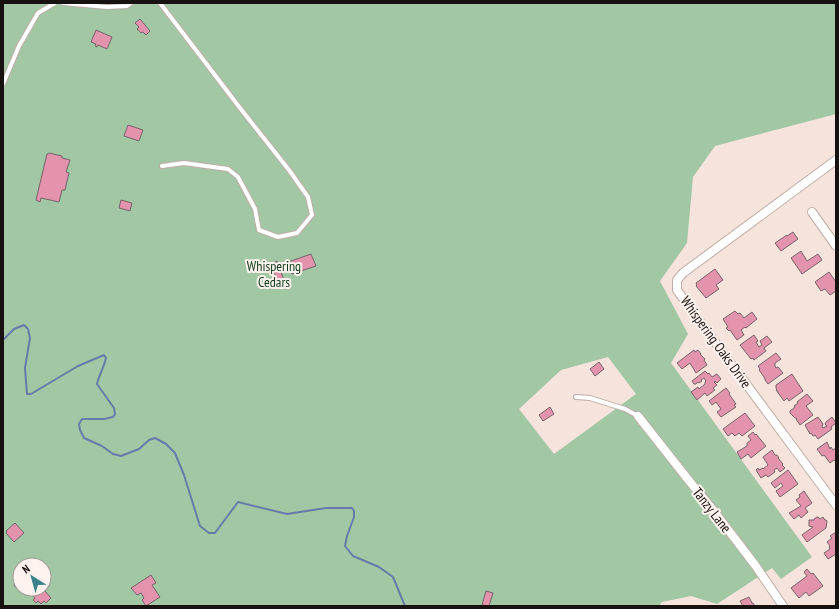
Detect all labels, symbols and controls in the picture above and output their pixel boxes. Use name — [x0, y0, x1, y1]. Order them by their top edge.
park label: Whispering Cedars — [247, 257, 301, 291]
street label: Whispering Oaks Drive — [677, 293, 755, 392]
street label: Tanzy Lane — [689, 484, 735, 536]
north arrow — [12, 557, 52, 597]
text: N — [19, 562, 33, 576]

